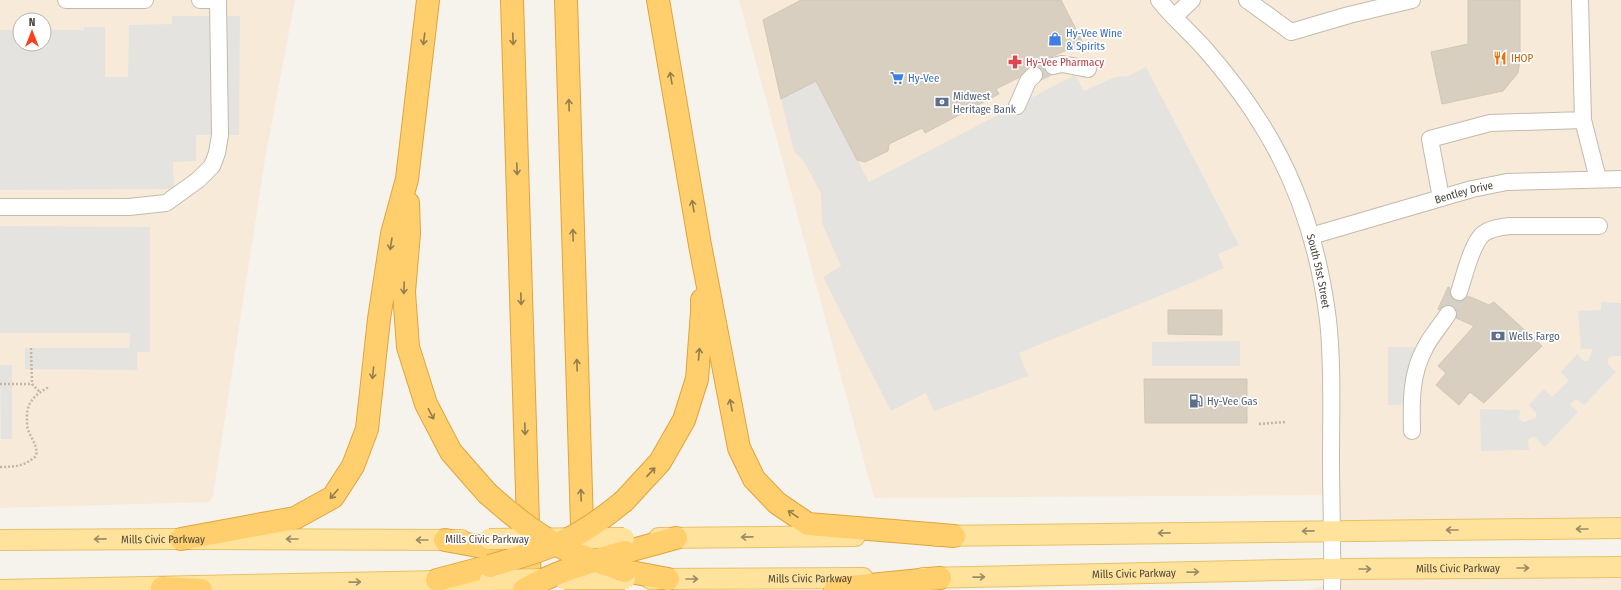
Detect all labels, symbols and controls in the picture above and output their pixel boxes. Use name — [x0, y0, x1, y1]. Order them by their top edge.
north arrow — [12, 12, 52, 52]
text: N — [29, 16, 35, 29]
place label: Hy-Vee Wine & Spirits — [1066, 27, 1122, 53]
shop icon: Hy-Vee Wine & Spirits — [1047, 31, 1063, 47]
one-way arrow — [420, 32, 428, 45]
one-way arrow — [509, 32, 517, 45]
restaurant icon: IHOP — [1492, 50, 1508, 66]
place label: IHOP — [1511, 52, 1533, 65]
pharmacy icon: Hy-Vee Pharmacy — [1007, 54, 1023, 70]
place label: Hy-Vee Pharmacy — [1026, 56, 1104, 69]
supermarket icon: Hy-Vee — [889, 70, 905, 86]
one-way arrow — [667, 72, 675, 85]
place label: Hy-Vee — [908, 72, 939, 85]
place label: Midwest Heritage Bank — [953, 90, 1017, 116]
bank icon: Midwest Heritage Bank — [934, 94, 950, 110]
one-way arrow — [565, 99, 573, 112]
one-way arrow — [513, 162, 521, 175]
street label: Bentley Drive — [1433, 179, 1494, 207]
one-way arrow — [689, 200, 697, 213]
one-way arrow — [569, 229, 577, 242]
street label: South 51st Street — [1304, 233, 1332, 310]
one-way arrow — [386, 237, 394, 250]
one-way arrow — [400, 281, 408, 294]
one-way arrow — [517, 292, 525, 305]
bank icon: Wells Fargo — [1490, 328, 1506, 344]
place label: Wells Fargo — [1509, 330, 1560, 343]
one-way arrow — [695, 348, 702, 361]
one-way arrow — [573, 359, 581, 372]
one-way arrow — [369, 366, 377, 379]
fuel station icon: Hy-Vee Gas — [1188, 393, 1204, 409]
place label: Hy-Vee Gas — [1207, 395, 1258, 408]
one-way arrow — [727, 399, 735, 412]
one-way arrow — [428, 408, 435, 420]
one-way arrow — [521, 422, 529, 435]
one-way arrow — [646, 467, 655, 477]
one-way arrow — [329, 489, 338, 499]
one-way arrow — [577, 489, 585, 502]
one-way arrow — [787, 509, 798, 518]
one-way arrow — [1576, 525, 1589, 532]
one-way arrow — [1446, 526, 1459, 534]
one-way arrow — [1302, 527, 1315, 535]
one-way arrow — [1158, 529, 1171, 537]
street label: Mills Civic Parkway — [121, 533, 205, 546]
street label: Mills Civic Parkway — [445, 533, 529, 546]
one-way arrow — [741, 534, 754, 541]
one-way arrow — [286, 535, 299, 543]
one-way arrow — [94, 536, 107, 543]
one-way arrow — [416, 536, 429, 544]
street label: Mills Civic Parkway — [1416, 562, 1500, 575]
one-way arrow — [1516, 564, 1529, 572]
one-way arrow — [1358, 565, 1371, 572]
street label: Mills Civic Parkway — [1092, 566, 1176, 581]
one-way arrow — [1186, 568, 1199, 576]
street label: Mills Civic Parkway — [768, 572, 852, 585]
one-way arrow — [972, 573, 985, 581]
one-way arrow — [685, 575, 698, 583]
one-way arrow — [348, 579, 361, 586]

